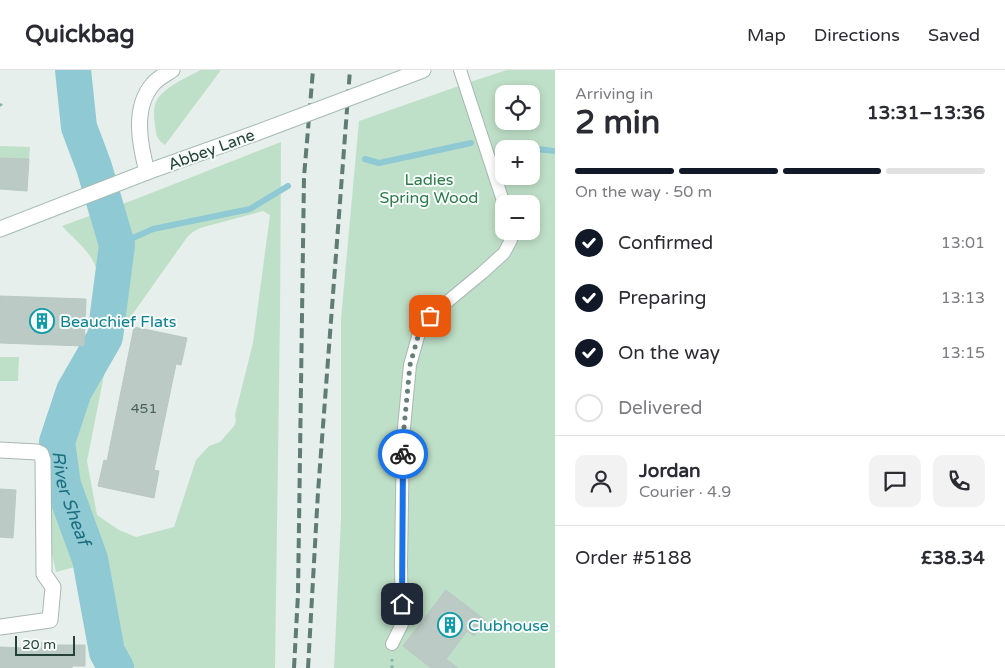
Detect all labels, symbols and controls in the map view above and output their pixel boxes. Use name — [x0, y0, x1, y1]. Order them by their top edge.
text: Quickbag — [25, 20, 135, 49]
text: Map — [747, 24, 786, 46]
text: Directions — [814, 24, 900, 46]
text: Saved — [928, 24, 980, 46]
text: Arriving in — [575, 84, 653, 104]
map controls — [495, 85, 540, 240]
button: locate — [495, 85, 540, 130]
text: 13:31–13:36 — [867, 102, 985, 124]
text: 2 min — [575, 104, 660, 142]
street label: Abbey Lane — [165, 125, 257, 175]
button: + — [495, 140, 540, 185]
park label: Ladies Spring Wood — [380, 170, 478, 208]
text: On the way · 50 m — [575, 182, 712, 202]
button: − — [495, 195, 540, 240]
icon: check — [575, 229, 603, 257]
text: Confirmed — [618, 232, 713, 254]
text: 13:01 — [941, 233, 985, 253]
icon: check — [575, 284, 603, 312]
text: Preparing — [618, 287, 707, 309]
text: 13:13 — [941, 288, 985, 308]
pin — [409, 295, 451, 337]
icon: bag — [416, 302, 444, 330]
building icon: Beauchief Flats — [29, 308, 55, 334]
place label: Beauchief Flats — [60, 312, 177, 332]
icon: check — [575, 339, 603, 367]
text: On the way — [618, 342, 720, 364]
text: 13:15 — [941, 343, 985, 363]
text: Delivered — [618, 397, 703, 419]
house number: 451 — [131, 400, 157, 417]
courier — [378, 429, 428, 479]
icon: bike — [389, 440, 417, 468]
water label: River Sheaf — [47, 450, 96, 551]
button: person — [575, 455, 627, 507]
button: chat — [869, 455, 921, 507]
button: phone — [933, 455, 985, 507]
text: Jordan — [639, 460, 701, 482]
text: Courier · 4.9 — [639, 482, 731, 502]
text: Order #5188 — [575, 547, 692, 569]
text: £38.34 — [921, 547, 985, 569]
pin — [381, 583, 423, 625]
icon: home — [388, 590, 416, 618]
building icon: Clubhouse — [437, 612, 463, 638]
place label: Clubhouse — [468, 616, 549, 636]
scale bar — [15, 633, 75, 656]
text: 20 m — [22, 636, 56, 653]

